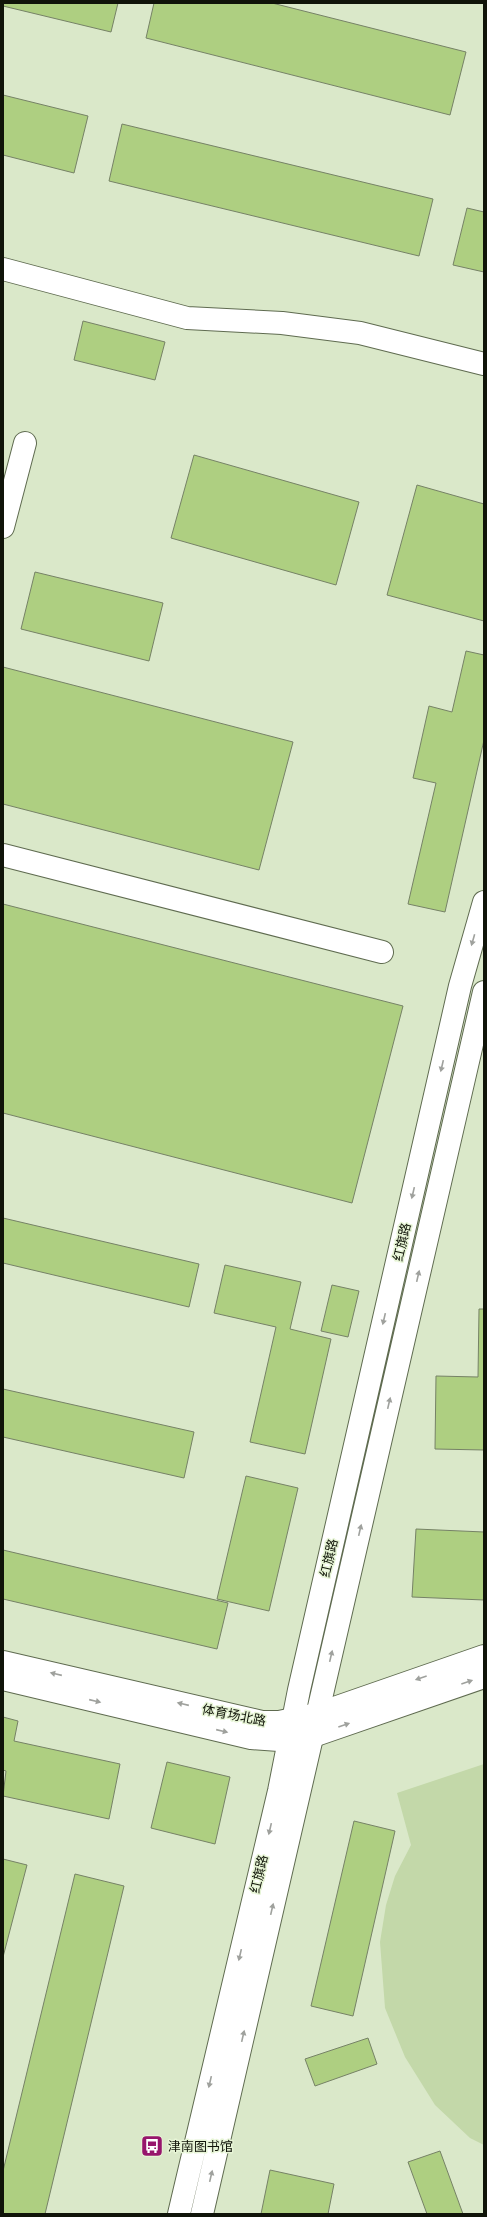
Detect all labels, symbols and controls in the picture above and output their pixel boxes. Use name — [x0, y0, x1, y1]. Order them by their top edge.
one-way arrow — [470, 934, 476, 946]
one-way arrow — [439, 1060, 445, 1072]
one-way arrow — [410, 1187, 416, 1199]
street label: 红旗路 — [390, 1221, 414, 1263]
one-way arrow — [416, 1270, 422, 1282]
one-way arrow — [381, 1314, 387, 1326]
one-way arrow — [386, 1397, 392, 1409]
one-way arrow — [357, 1523, 363, 1536]
street label: 红旗路 — [317, 1537, 341, 1579]
one-way arrow — [328, 1650, 334, 1662]
one-way arrow — [50, 1671, 62, 1677]
one-way arrow — [414, 1675, 426, 1681]
one-way arrow — [461, 1679, 473, 1685]
one-way arrow — [89, 1698, 102, 1704]
one-way arrow — [177, 1701, 189, 1707]
street label: 体育场北路 — [201, 1701, 267, 1729]
one-way arrow — [339, 1722, 351, 1728]
one-way arrow — [216, 1728, 228, 1734]
one-way arrow — [267, 1823, 273, 1835]
street label: 红旗路 — [247, 1853, 271, 1895]
one-way arrow — [270, 1903, 276, 1915]
one-way arrow — [237, 1949, 243, 1962]
one-way arrow — [241, 2029, 247, 2042]
one-way arrow — [207, 2076, 213, 2088]
bus stop icon: 津南图书馆 — [139, 2133, 165, 2159]
place label: 津南图书馆 — [168, 2139, 233, 2154]
one-way arrow — [209, 2170, 215, 2182]

